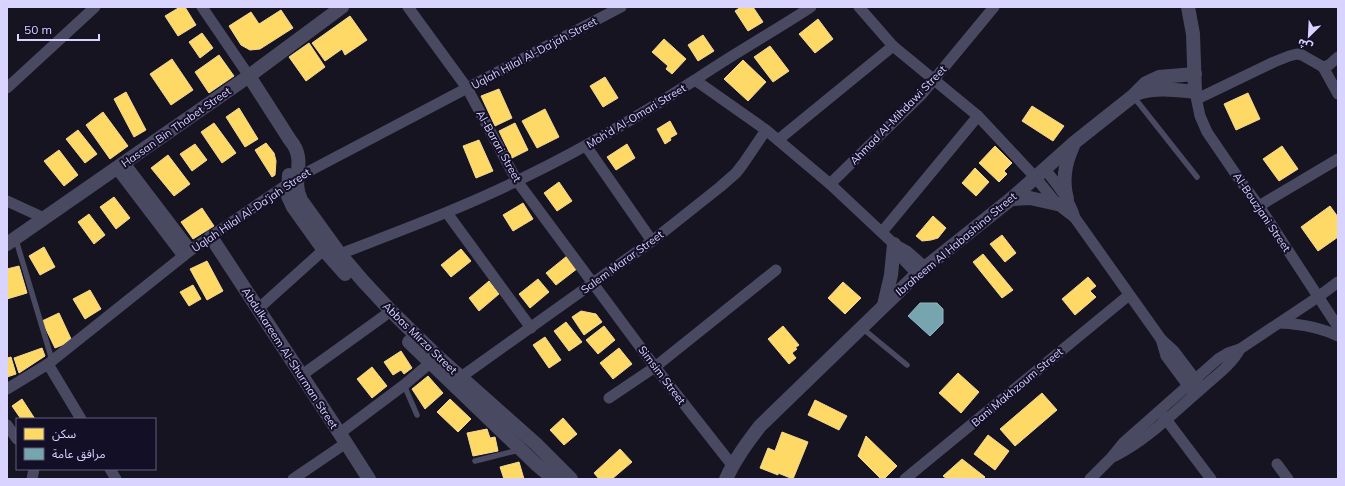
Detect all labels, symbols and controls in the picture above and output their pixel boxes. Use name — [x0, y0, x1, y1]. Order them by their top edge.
street label: Uqlah Hilal Al-Da’jah Street — [469, 14, 599, 92]
scale bar — [18, 16, 99, 42]
north arrow — [1289, 16, 1329, 56]
text: 50 m — [24, 22, 52, 37]
text: ش — [1295, 36, 1315, 55]
street label: Ahmad Al-Mihdawi Street — [847, 62, 949, 168]
street label: Moh’d Al-Omari Street — [584, 81, 688, 151]
street label: Hassan Bin Thabet Street — [118, 84, 234, 170]
street label: Al-Barari Street — [474, 108, 525, 184]
street label: Uqlah Hilal Al-Da’jah Street — [189, 165, 313, 255]
street label: Al-Bouzjani Street — [1230, 170, 1294, 255]
street label: Ibraheem Al Habashina Street — [893, 189, 1019, 299]
street label: Salem Marar Street — [578, 227, 666, 297]
street label: Abdulkareem Al-Shurman Street — [239, 285, 341, 431]
street label: Abbas Mirza Street — [380, 299, 460, 377]
street label: Simsim Street — [635, 343, 689, 407]
street label: Bani Makhzoum Street — [968, 344, 1066, 429]
legend — [16, 418, 156, 470]
text: سكن — [52, 426, 76, 441]
text: مرافق عامة — [52, 446, 105, 462]

